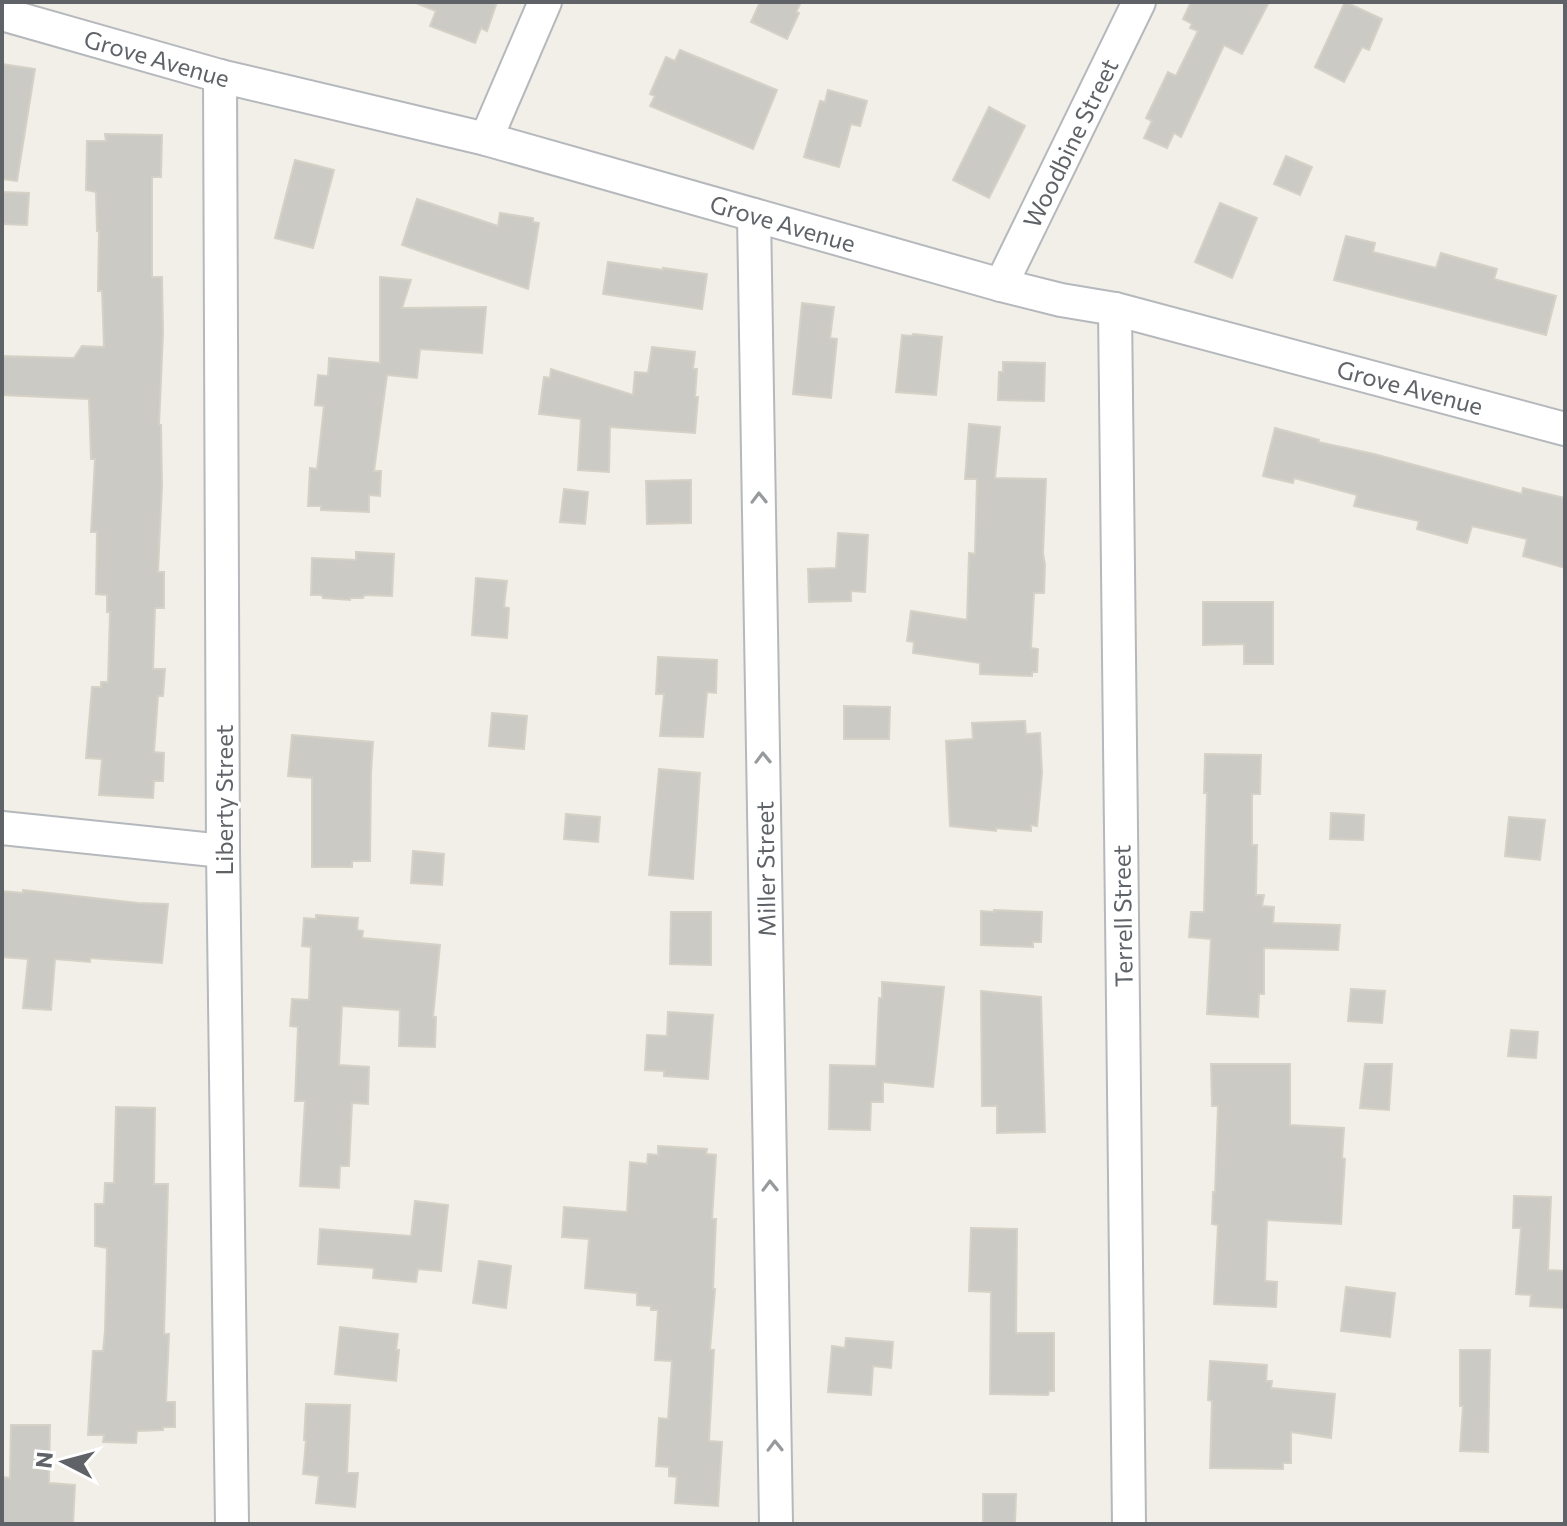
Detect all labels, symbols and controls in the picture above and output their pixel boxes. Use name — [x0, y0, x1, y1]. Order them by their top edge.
street label: Grove Avenue — [81, 23, 233, 93]
street label: Woodbine Street — [1017, 54, 1124, 232]
street label: Grove Avenue — [707, 188, 859, 258]
street label: Grove Avenue — [1334, 354, 1486, 420]
one-way arrow — [750, 491, 767, 504]
street label: Liberty Street — [209, 724, 238, 876]
one-way arrow — [754, 751, 772, 764]
street label: Miller Street — [749, 801, 781, 937]
street label: Terrell Street — [1106, 844, 1138, 987]
one-way arrow — [762, 1179, 779, 1192]
north arrow — [24, 1422, 104, 1502]
one-way arrow — [766, 1439, 784, 1452]
text: N — [29, 1450, 58, 1469]

